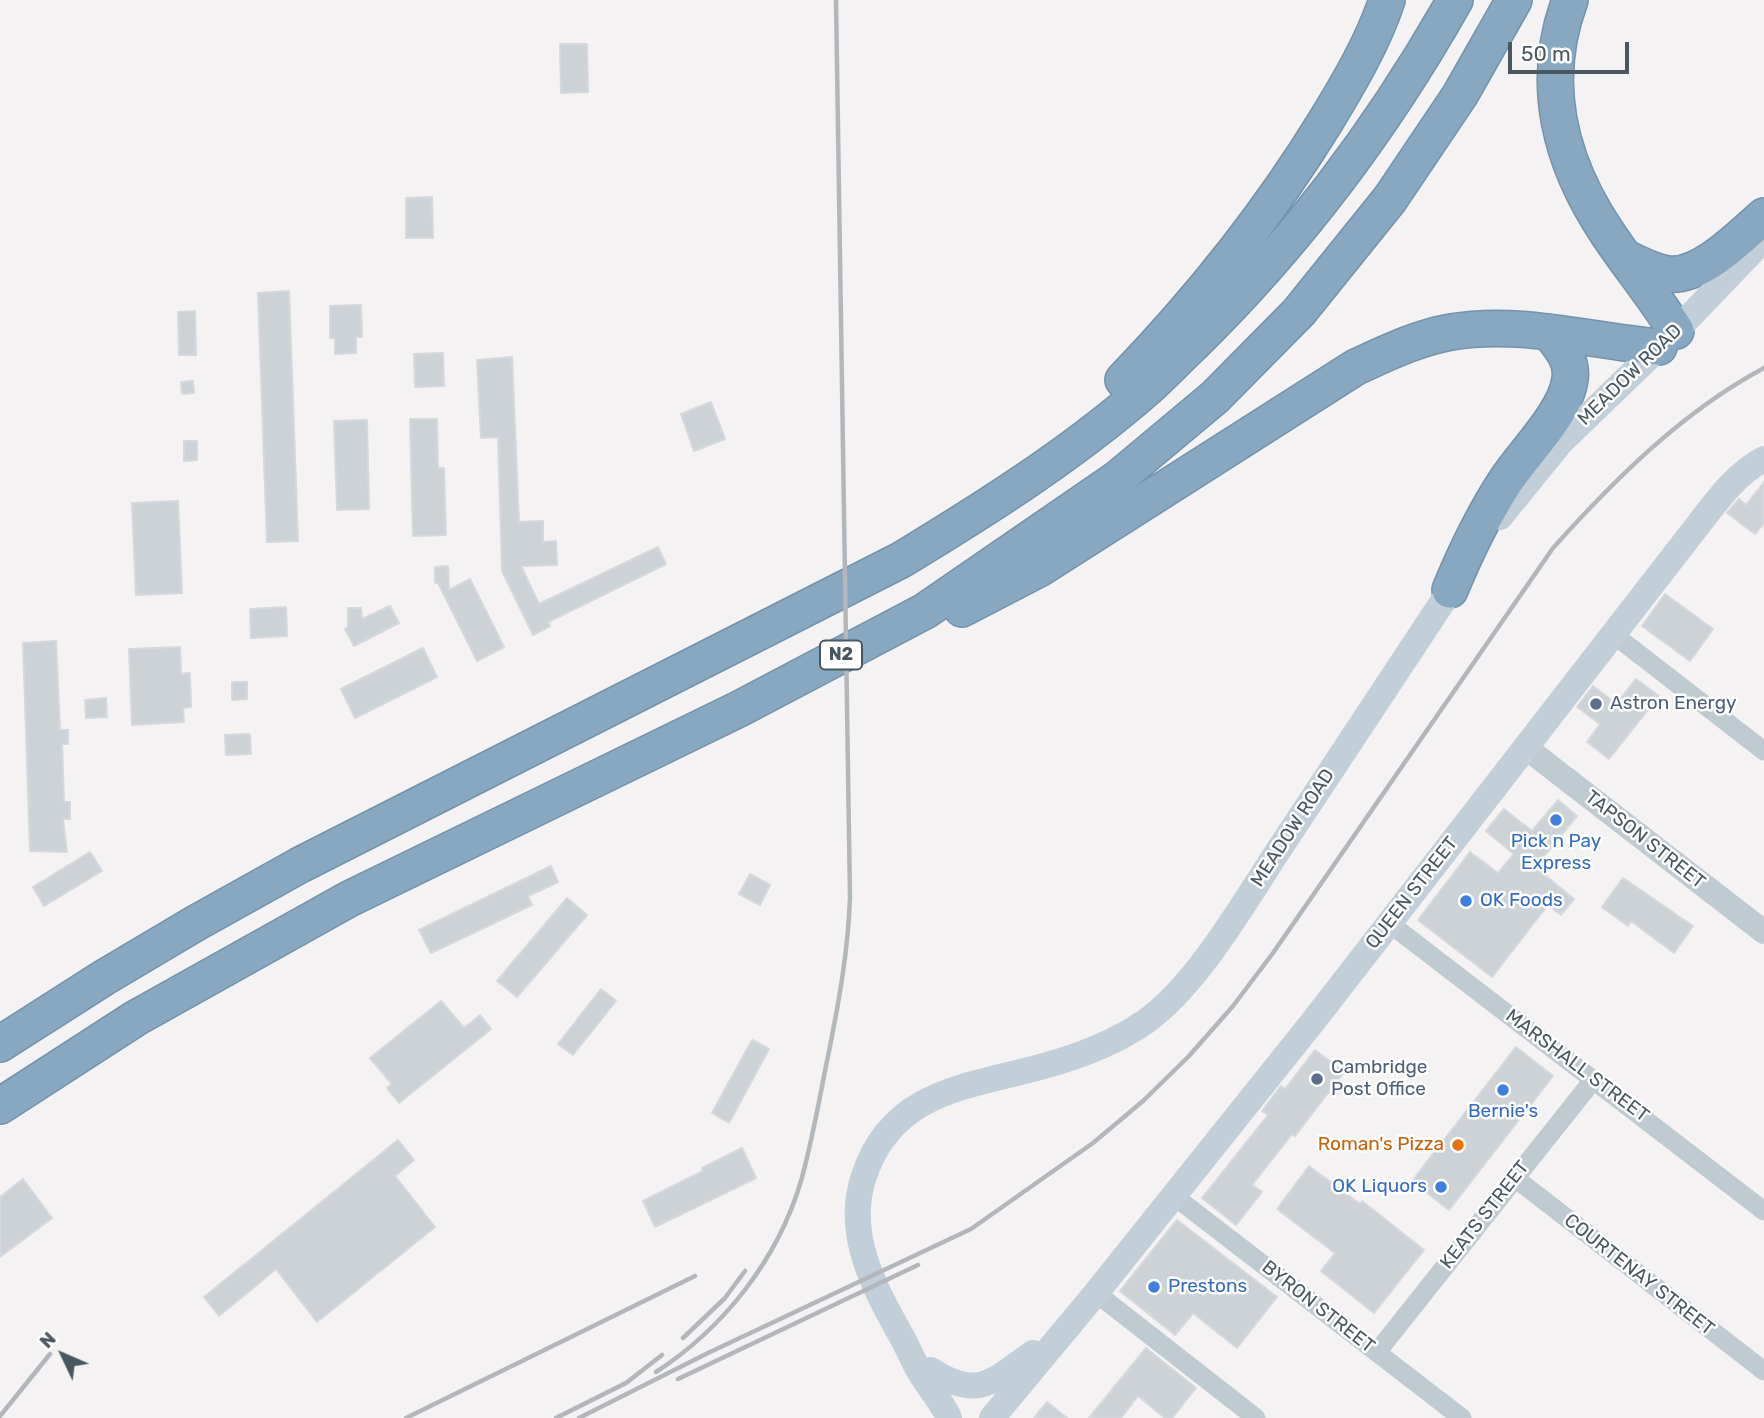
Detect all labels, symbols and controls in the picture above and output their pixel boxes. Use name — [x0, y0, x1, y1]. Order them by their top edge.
scale bar — [1512, 28, 1633, 72]
text: 50 m — [1521, 41, 1571, 66]
street label: MEADOW ROAD — [1573, 320, 1687, 430]
road number: N2 — [820, 640, 862, 670]
place label: Astron Energy — [1610, 693, 1736, 715]
marker: Astron Energy — [1588, 696, 1604, 712]
street label: MEADOW ROAD — [1246, 765, 1340, 891]
street label: TAPSON STREET — [1580, 786, 1710, 894]
marker: Pick n Pay Express — [1548, 812, 1564, 828]
place label: Pick n Pay Express — [1511, 831, 1601, 875]
street label: QUEEN STREET — [1361, 832, 1463, 954]
place label: OK Foods — [1480, 890, 1563, 912]
marker: OK Foods — [1458, 893, 1474, 909]
street label: MARSHALL STREET — [1501, 1005, 1653, 1127]
place label: Cambridge Post Office — [1331, 1057, 1427, 1101]
marker: Cambridge Post Office — [1309, 1071, 1325, 1087]
marker: Bernie's — [1495, 1082, 1511, 1098]
place label: Bernie's — [1468, 1101, 1538, 1123]
place label: Roman's Pizza — [1318, 1134, 1444, 1156]
marker: Roman's Pizza — [1450, 1137, 1466, 1153]
street label: KEATS STREET — [1436, 1156, 1534, 1274]
place label: OK Liquors — [1332, 1176, 1427, 1198]
marker: OK Liquors — [1433, 1179, 1449, 1195]
street label: COURTENAY STREET — [1559, 1209, 1719, 1341]
street label: BYRON STREET — [1257, 1256, 1379, 1358]
place label: Prestons — [1168, 1276, 1247, 1298]
marker: Prestons — [1146, 1279, 1162, 1295]
north arrow — [28, 1320, 98, 1390]
text: N — [35, 1327, 61, 1353]

